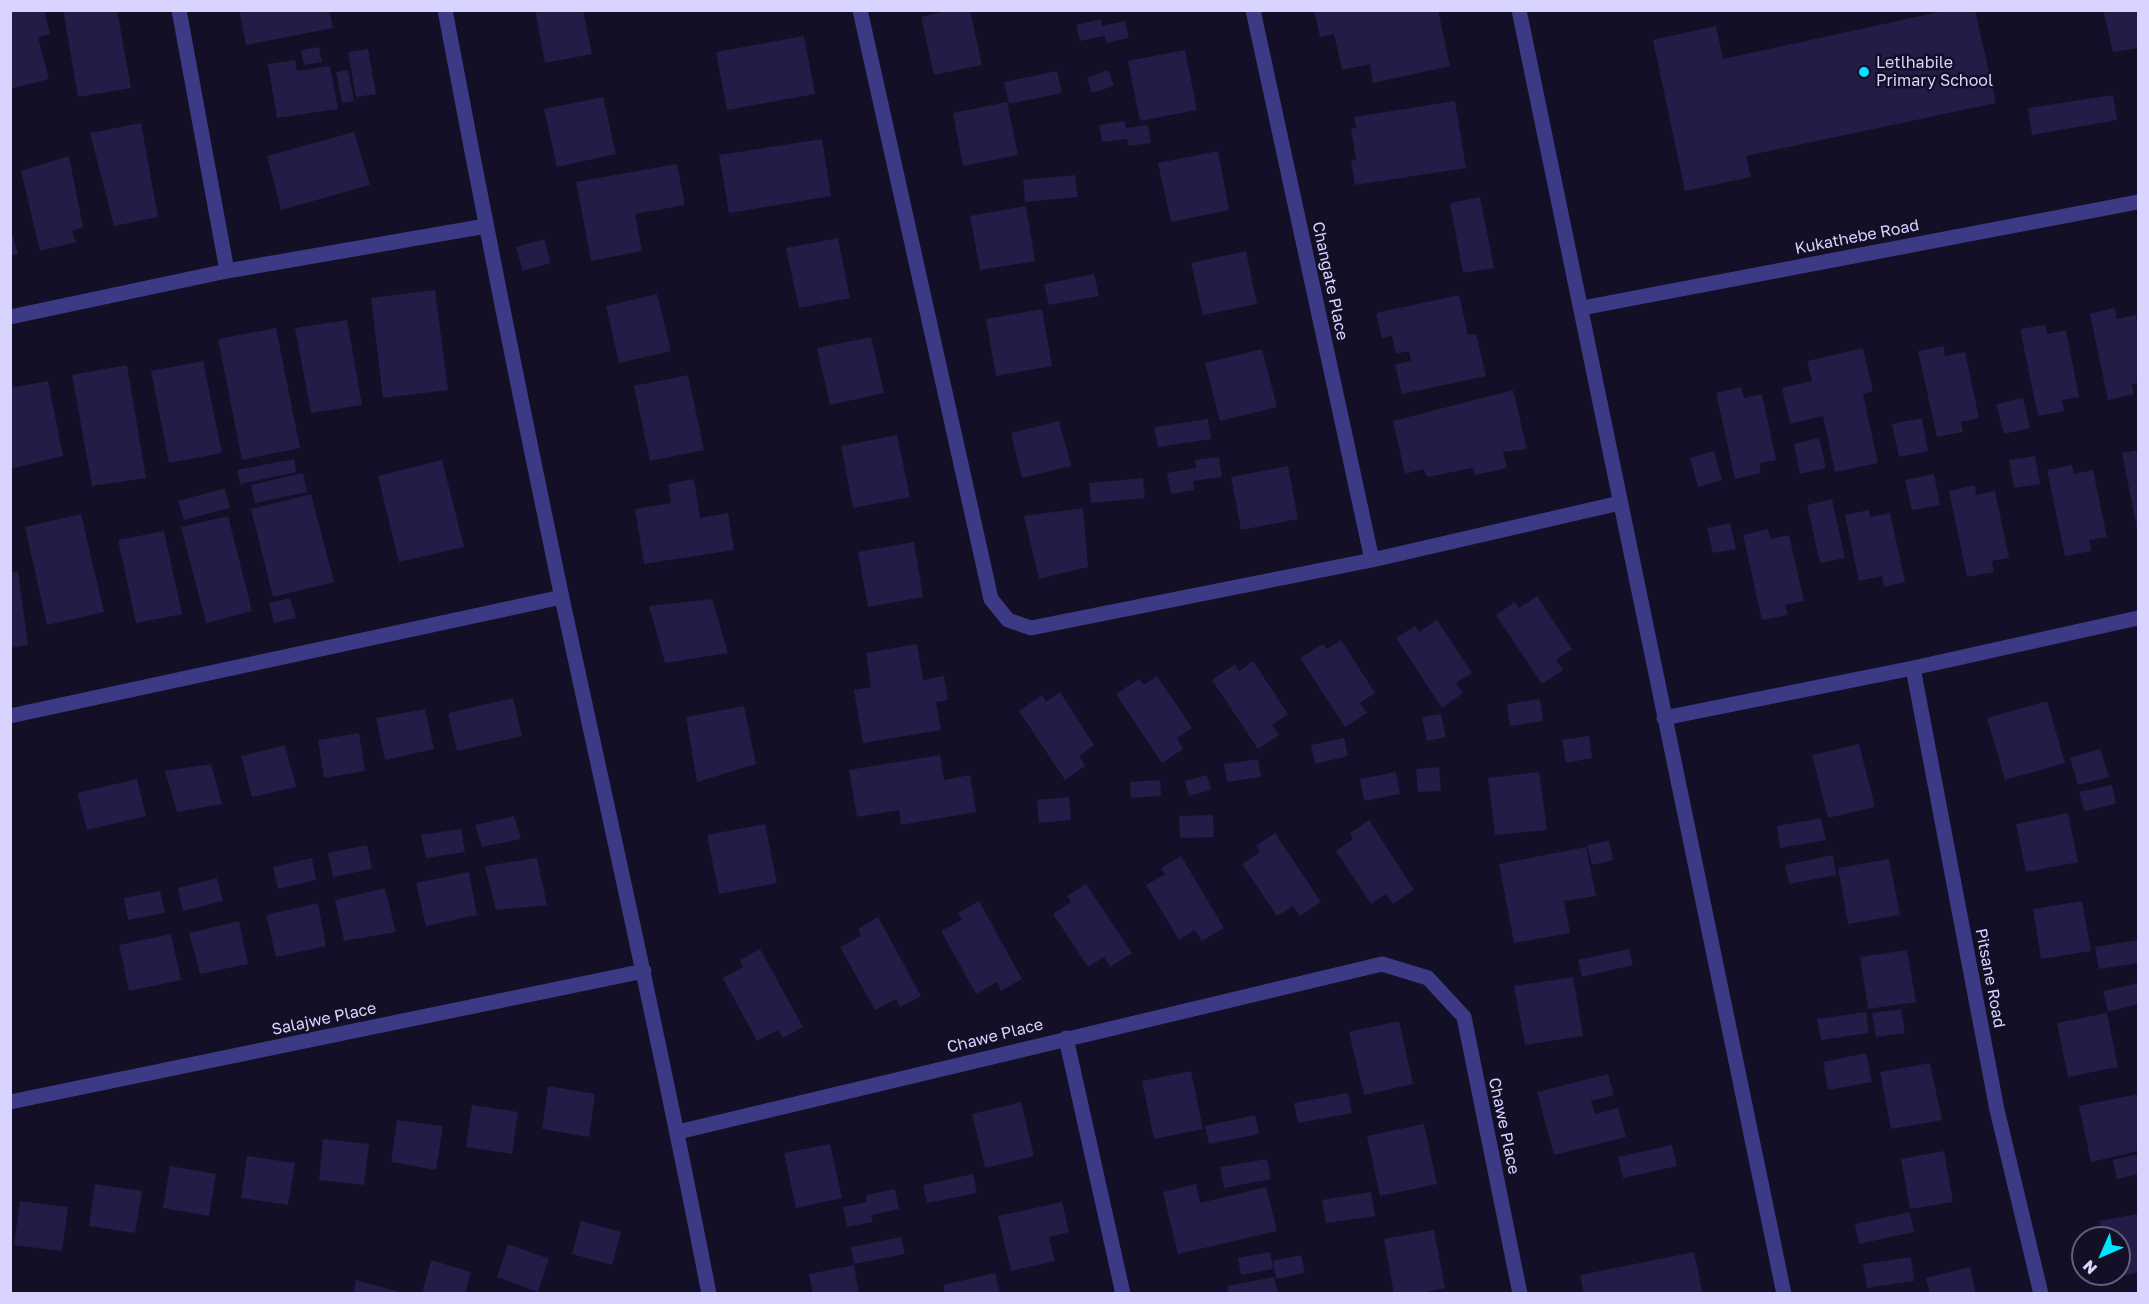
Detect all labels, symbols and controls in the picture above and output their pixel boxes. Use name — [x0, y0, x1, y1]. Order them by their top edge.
place label: Letlhabile Primary School — [1876, 53, 1993, 91]
marker: Letlhabile Primary School — [1857, 65, 1871, 79]
street label: Kukathebe Road — [1793, 216, 1921, 258]
street label: Changate Place — [1308, 220, 1352, 342]
street label: Pitsane Road — [1971, 927, 2009, 1029]
street label: Salajwe Place — [270, 999, 378, 1039]
street label: Chawe Place — [945, 1015, 1045, 1057]
street label: Chawe Place — [1484, 1076, 1524, 1176]
north arrow — [2071, 1226, 2131, 1286]
text: N — [2078, 1256, 2101, 1279]

